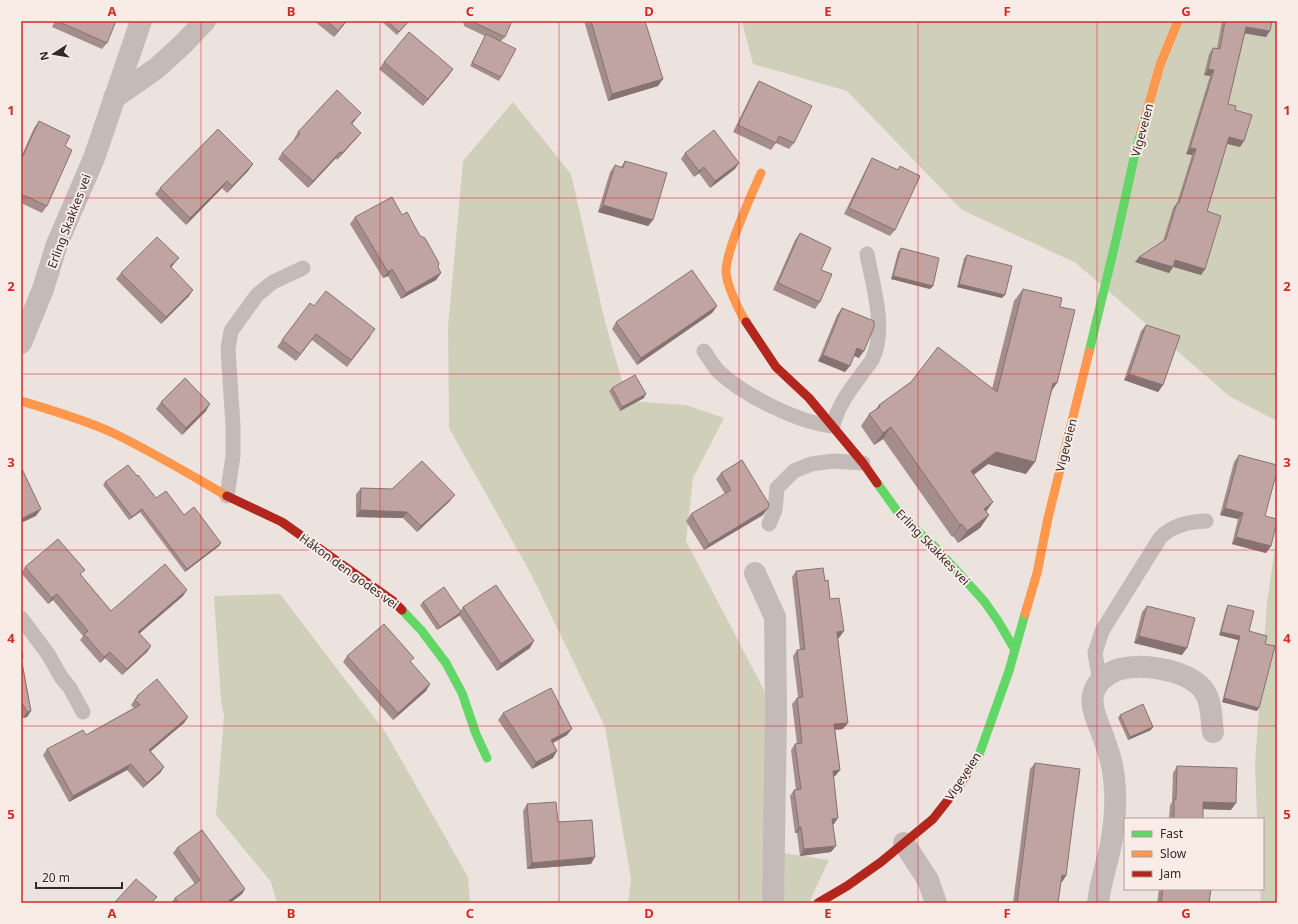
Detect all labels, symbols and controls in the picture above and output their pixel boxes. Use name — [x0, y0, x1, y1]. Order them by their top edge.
text: A — [108, 2, 117, 20]
text: B — [287, 2, 295, 20]
text: C — [466, 2, 474, 20]
text: D — [644, 2, 654, 20]
text: E — [824, 2, 832, 20]
text: F — [1003, 2, 1011, 20]
text: G — [1181, 2, 1191, 20]
north arrow — [34, 34, 74, 74]
text: N — [35, 50, 52, 62]
text: 1 — [7, 101, 15, 119]
text: 1 — [1283, 101, 1291, 119]
street label: Vigeveien — [1127, 102, 1157, 158]
street label: Erling Skakkes vei — [43, 171, 95, 271]
text: 2 — [7, 277, 15, 295]
text: 2 — [1283, 277, 1291, 295]
street label: Vigeveien — [1051, 417, 1081, 473]
text: 3 — [7, 453, 15, 471]
text: 3 — [1283, 453, 1291, 471]
street label: Erling Skakkes vei — [892, 505, 974, 589]
street label: Håkon den godes vei — [296, 529, 402, 613]
text: 4 — [7, 629, 15, 647]
text: 4 — [1283, 629, 1291, 647]
street label: Vigeveien — [941, 749, 985, 803]
text: 5 — [7, 805, 15, 823]
text: 5 — [1283, 805, 1291, 823]
legend — [1124, 818, 1264, 890]
text: Fast — [1160, 825, 1184, 842]
text: Slow — [1160, 845, 1187, 862]
scale bar — [36, 864, 122, 890]
text: Jam — [1159, 865, 1181, 882]
text: 20 m — [42, 869, 70, 886]
text: A — [108, 904, 117, 922]
text: B — [287, 904, 295, 922]
text: C — [466, 904, 474, 922]
text: D — [644, 904, 654, 922]
text: E — [824, 904, 832, 922]
text: F — [1003, 904, 1011, 922]
text: G — [1181, 904, 1191, 922]

